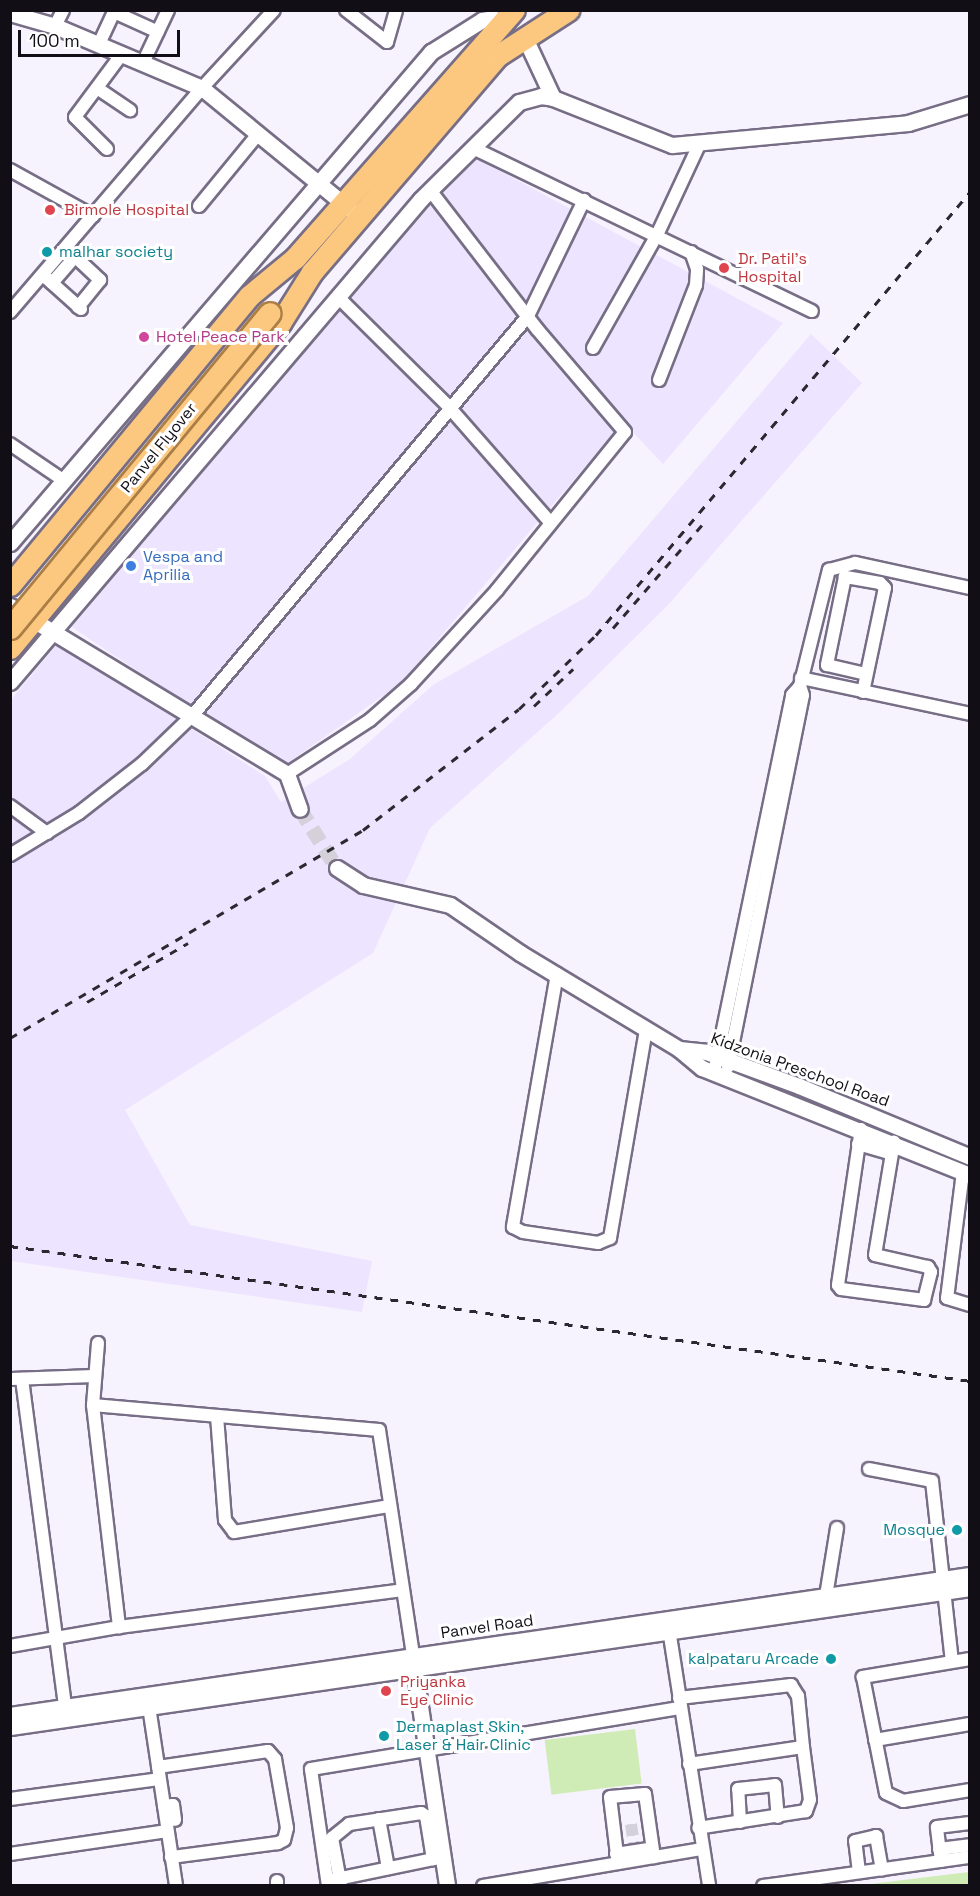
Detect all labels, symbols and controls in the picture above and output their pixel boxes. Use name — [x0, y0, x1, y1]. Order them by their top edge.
scale bar — [21, 18, 183, 56]
text: 100 m — [29, 29, 80, 52]
place label: Birmole Hospital — [64, 200, 189, 220]
marker: Birmole Hospital — [41, 201, 59, 219]
place label: malhar society — [59, 242, 173, 262]
marker: malhar society — [40, 245, 54, 259]
place label: Dr. Patil's Hospital — [738, 249, 807, 287]
marker: Dr. Patil's Hospital — [715, 259, 733, 277]
place label: Hotel Peace Park — [156, 327, 285, 347]
marker: Hotel Peace Park — [137, 330, 151, 344]
street label: Panvel Flyover — [117, 399, 201, 497]
place label: Vespa and Aprilia — [143, 547, 223, 585]
marker: Vespa and Aprilia — [124, 559, 138, 573]
street label: Kidzonia Preschool Road — [708, 1029, 892, 1111]
place label: Mosque — [883, 1520, 945, 1540]
marker: Mosque — [950, 1523, 964, 1537]
street label: Panvel Road — [439, 1611, 535, 1643]
place label: kalpataru Arcade — [688, 1649, 819, 1669]
marker: kalpataru Arcade — [824, 1652, 838, 1666]
place label: Priyanka Eye Clinic — [400, 1672, 474, 1710]
marker: Priyanka Eye Clinic — [377, 1682, 395, 1700]
place label: Dermaplast Skin, Laser & Hair Clinic — [396, 1717, 531, 1755]
marker: Dermaplast Skin, Laser & Hair Clinic — [377, 1729, 391, 1743]

